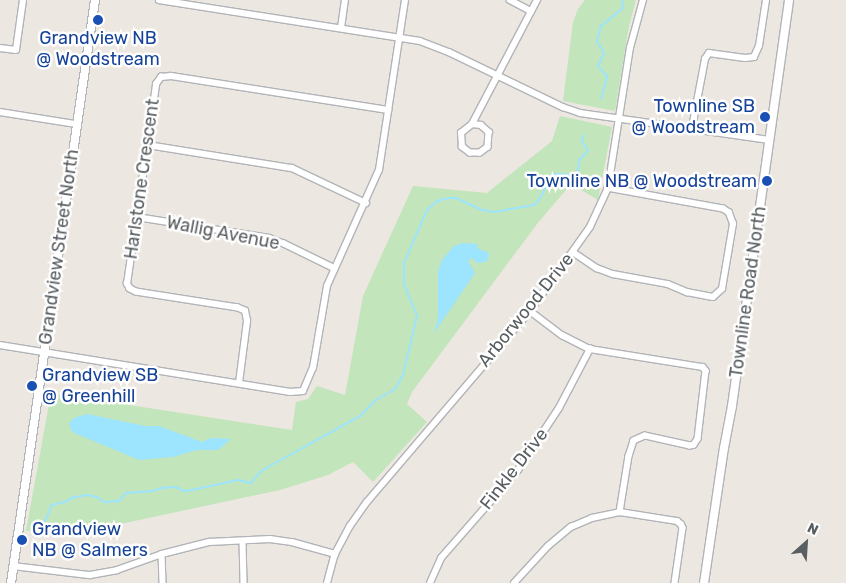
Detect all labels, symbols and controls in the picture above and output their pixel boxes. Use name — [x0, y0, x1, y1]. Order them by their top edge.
marker: Grandview NB @ Woodstream — [92, 14, 104, 26]
place label: Grandview NB @ Woodstream — [36, 28, 160, 70]
place label: Townline SB @ Woodstream — [631, 96, 755, 138]
street label: Harlstone Crescent — [120, 97, 164, 261]
marker: Townline SB @ Woodstream — [759, 111, 771, 123]
street label: Grandview Street North — [35, 148, 83, 346]
place label: Townline NB @ Woodstream — [526, 170, 757, 192]
marker: Townline NB @ Woodstream — [761, 175, 773, 187]
street label: Townline Road North — [725, 205, 771, 379]
street label: Wallig Avenue — [164, 211, 282, 255]
street label: Arborwood Drive — [474, 249, 578, 371]
place label: Grandview SB @ Greenhill — [42, 365, 159, 408]
marker: Grandview SB @ Greenhill — [26, 380, 38, 392]
street label: Finkle Drive — [476, 424, 552, 514]
north arrow — [781, 518, 831, 568]
place label: Grandview NB @ Salmers — [32, 519, 148, 562]
text: N — [805, 519, 821, 539]
marker: Grandview NB @ Salmers — [16, 534, 28, 546]

